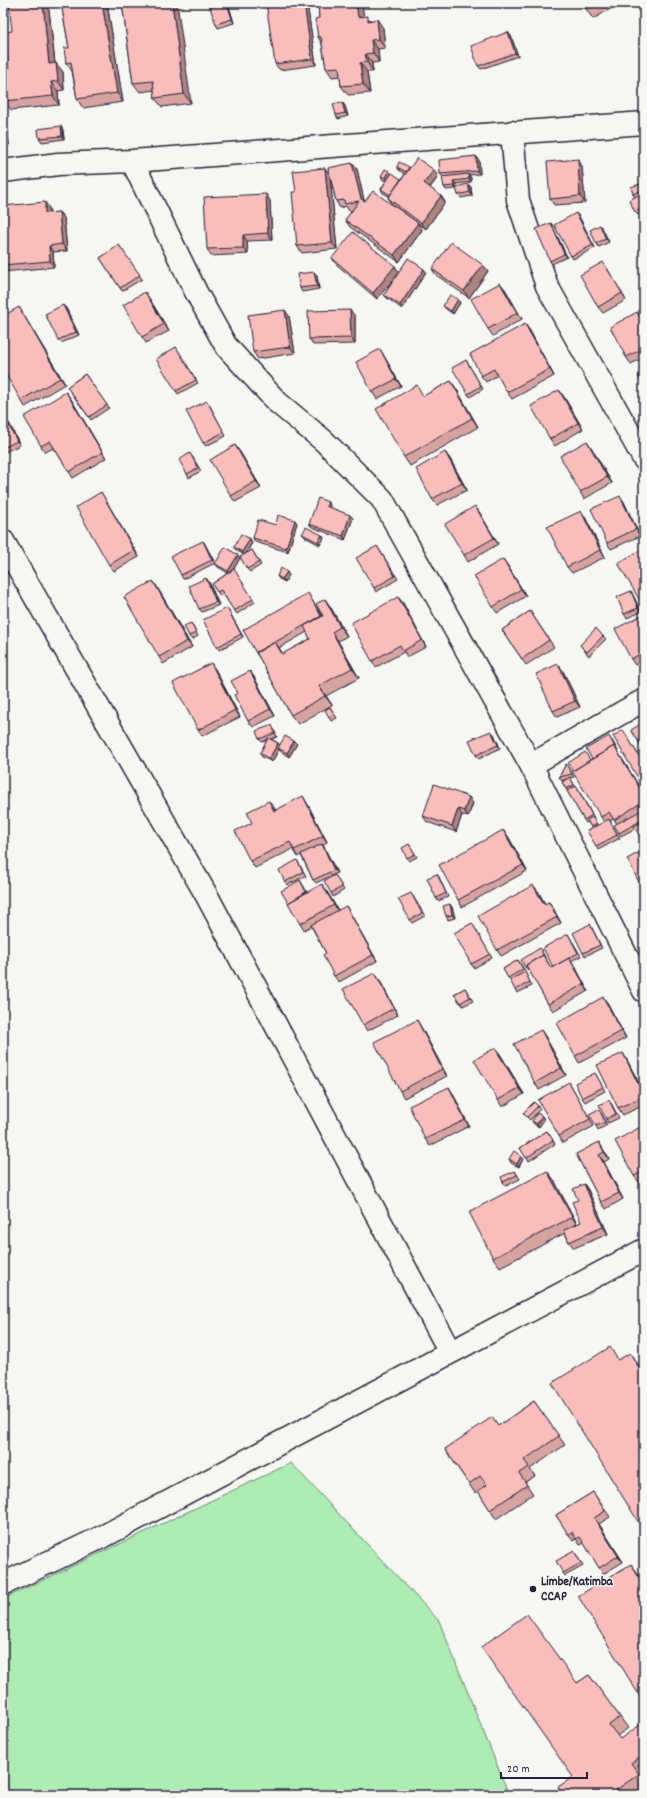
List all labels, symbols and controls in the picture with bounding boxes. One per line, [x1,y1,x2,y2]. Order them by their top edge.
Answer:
place label: Limbe/Katimba CCAP [541,1573,614,1607]
marker: Limbe/Katimba CCAP [528,1584,538,1594]
scale bar [501,1754,587,1780]
text: 20 m [507,1761,530,1778]

